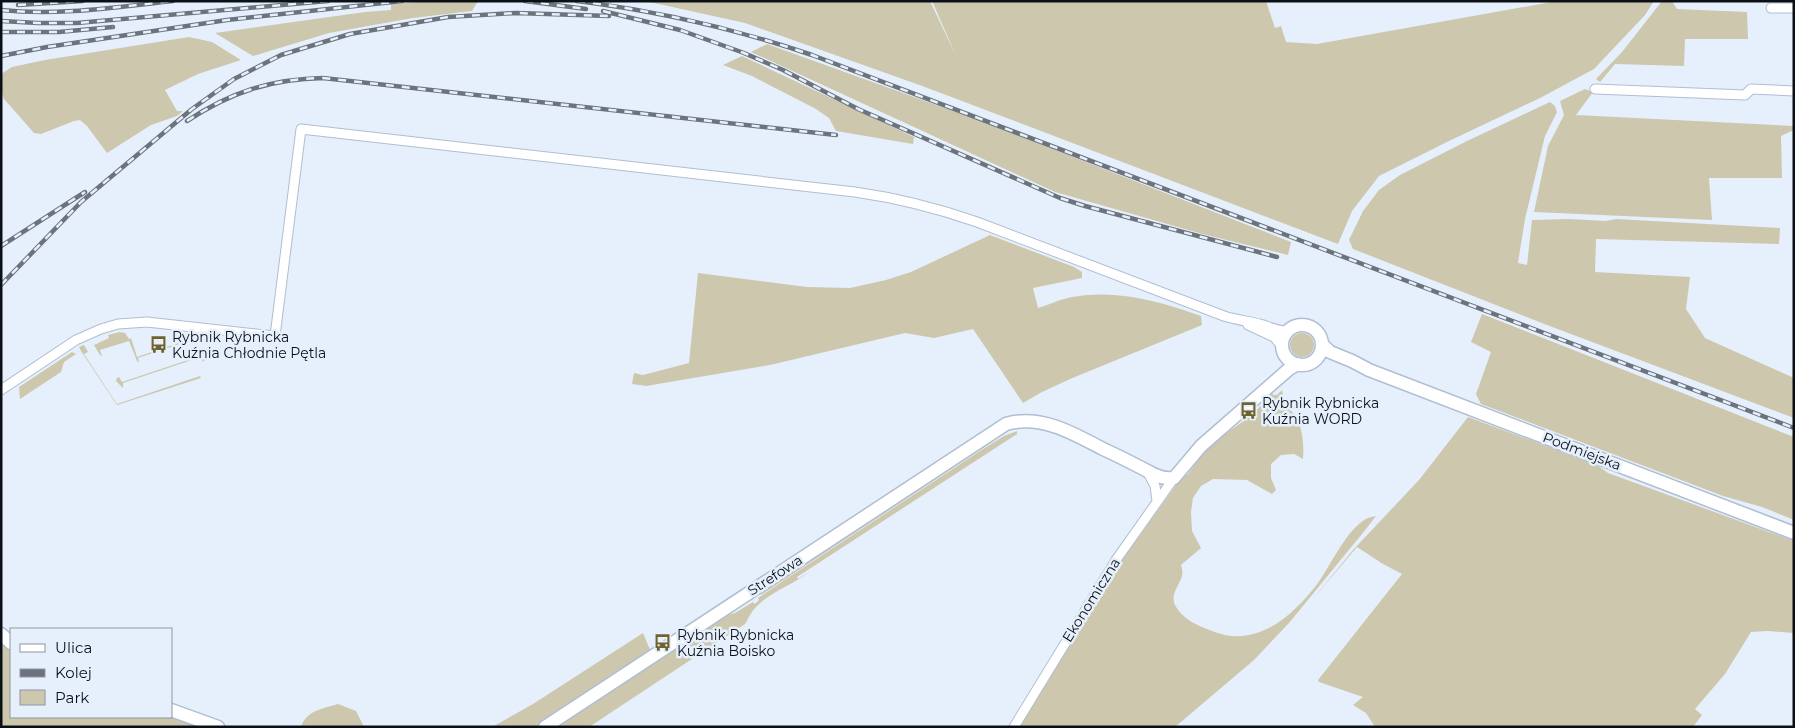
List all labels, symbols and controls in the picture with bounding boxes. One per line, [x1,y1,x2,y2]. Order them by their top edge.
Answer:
place label: Rybnik Rybnicka Kuźnia Chłodnie Pętla [172,328,326,362]
bus stop icon: Rybnik Rybnicka Kuźnia Chłodnie Pętla [148,335,168,355]
place label: Rybnik Rybnicka Kuźnia WORD [1262,394,1379,428]
bus stop icon: Rybnik Rybnicka Kuźnia WORD [1238,401,1258,421]
street label: Podmiejska [1540,428,1624,474]
street label: Strefowa [744,551,806,599]
street label: Ekonomiczna [1058,555,1124,645]
place label: Rybnik Rybnicka Kuźnia Boisko [677,626,794,660]
legend [10,628,172,718]
bus stop icon: Rybnik Rybnicka Kuźnia Boisko [653,633,673,653]
text: Ulica [55,638,92,657]
text: Kolej [55,663,92,682]
text: Park [55,688,89,707]

